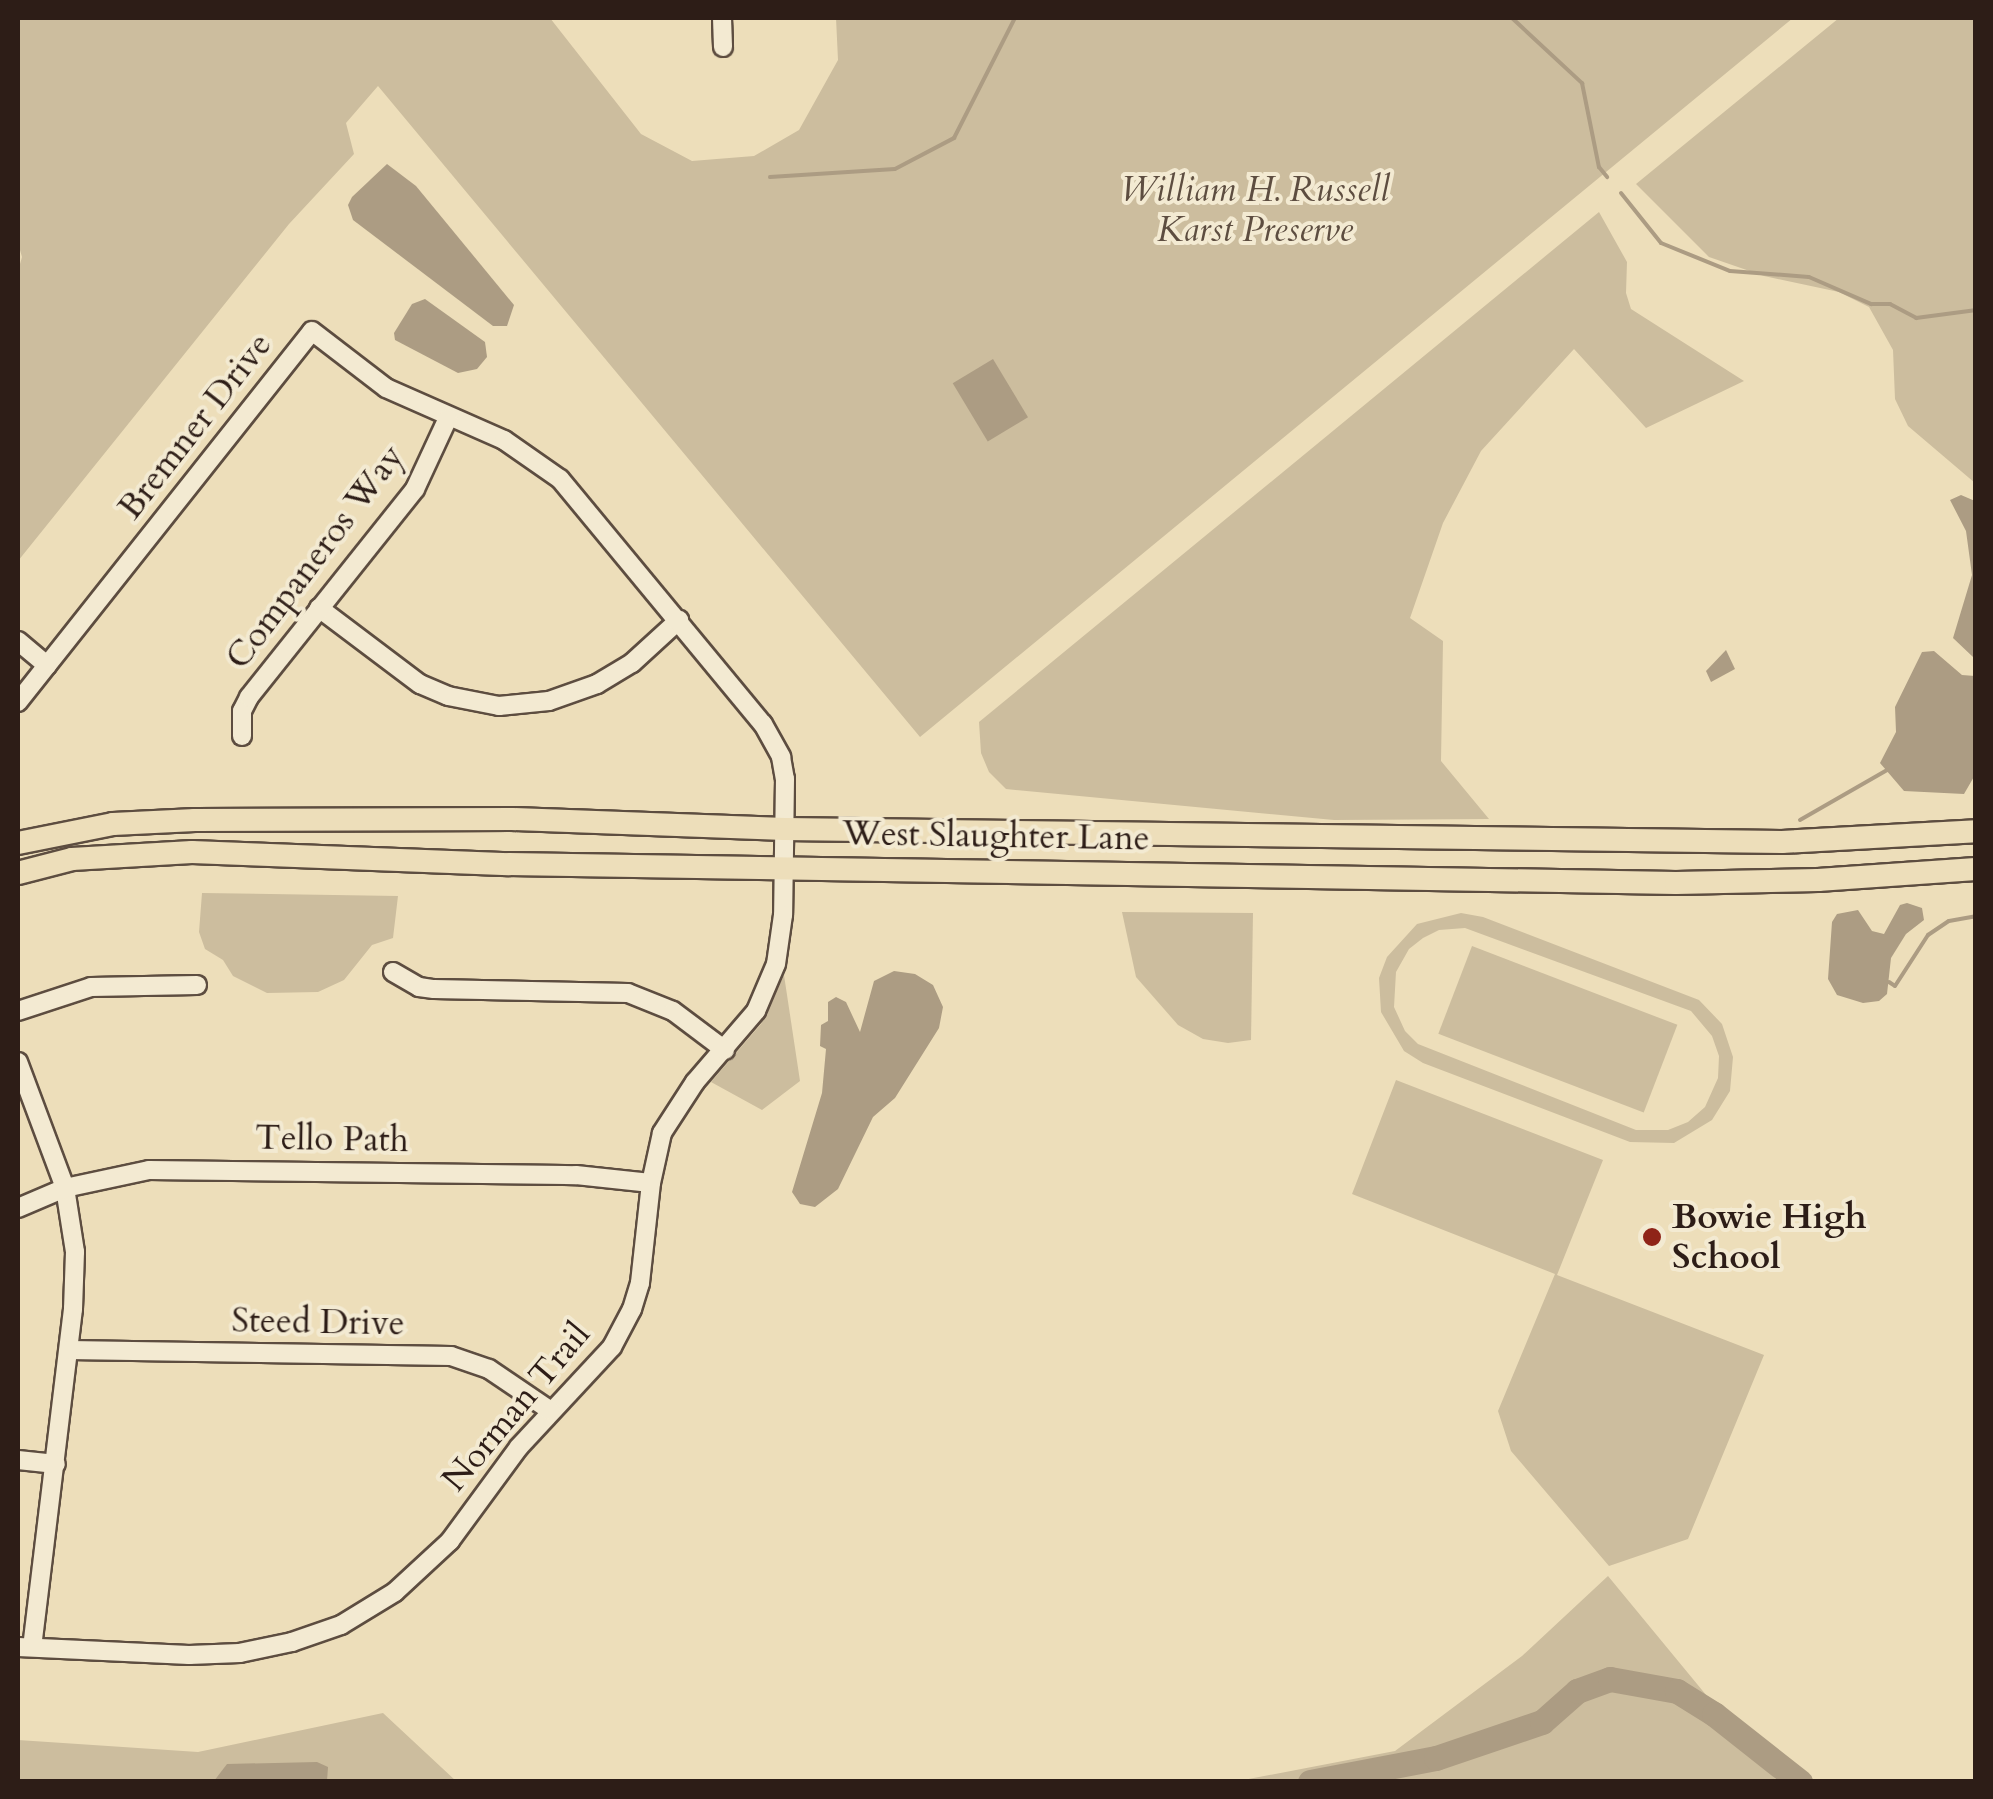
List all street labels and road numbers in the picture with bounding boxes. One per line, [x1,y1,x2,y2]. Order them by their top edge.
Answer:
street label: Bremner Drive [109,325,281,527]
street label: Companeros Way [217,437,413,677]
street label: West Slaughter Lane [842,812,1150,860]
street label: Tello Path [255,1117,409,1161]
street label: Steed Drive [231,1299,405,1345]
street label: Norman Trail [433,1314,599,1500]

